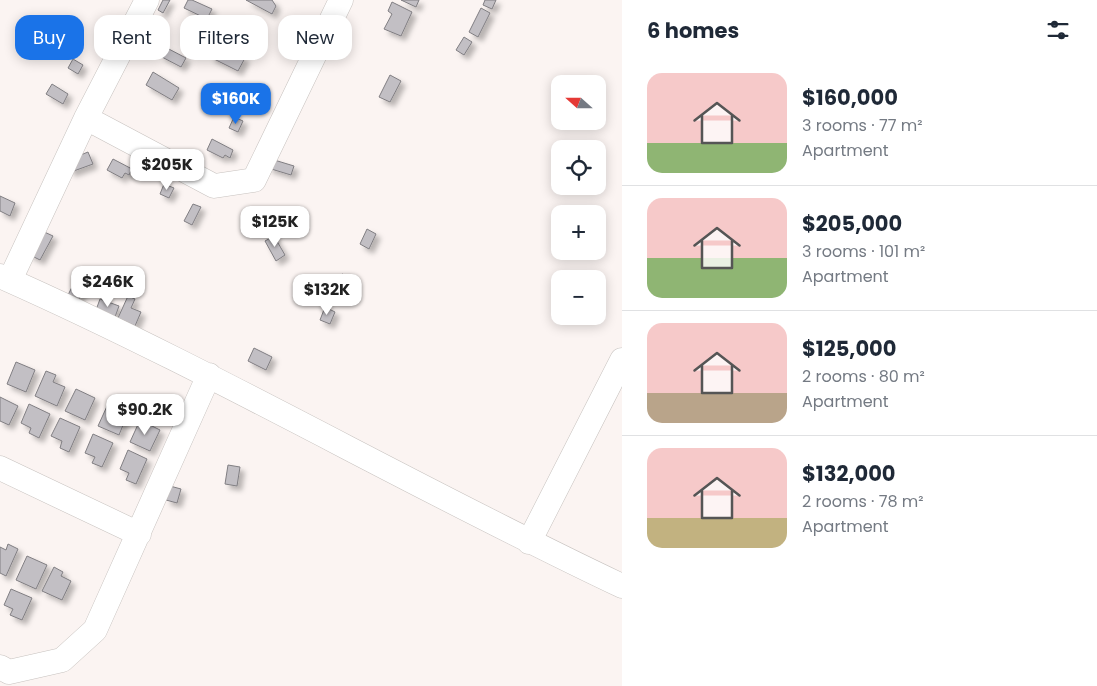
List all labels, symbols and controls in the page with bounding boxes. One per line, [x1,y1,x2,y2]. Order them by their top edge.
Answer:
chip: Buy [15,15,84,60]
chip: Rent [94,15,170,60]
chip: Filters [180,15,268,60]
chip: New [278,15,352,60]
text: 6 homes [647,16,739,45]
icon: filters [1044,16,1072,44]
north arrow [551,75,606,130]
map controls [551,75,606,325]
pin: $160K [201,82,271,125]
text: $160,000 [802,83,898,112]
text: $160K [212,87,260,110]
icon: home [687,93,747,153]
text: 3 rooms · 77 m² [802,114,922,137]
text: Apartment [802,139,889,162]
button: locate [551,140,606,195]
pin: $205K [132,148,202,191]
text: $205K [141,153,193,176]
button: + [551,205,606,260]
pin: $125K [240,206,310,248]
text: $205,000 [802,209,902,238]
text: $125K [251,210,299,233]
icon: home [687,218,747,278]
text: 3 rooms · 101 m² [802,240,925,263]
text: Apartment [802,265,889,288]
pin: $246K [73,266,143,308]
text: $246K [82,270,134,293]
button: − [551,270,606,325]
pin: $132K [292,274,362,316]
text: $132K [304,278,350,301]
text: $125,000 [802,334,896,363]
icon: home [687,343,747,403]
text: 2 rooms · 80 m² [802,365,925,388]
text: Apartment [802,390,889,413]
pin: $90.2K [104,394,186,436]
text: $90.2K [117,398,173,421]
text: $132,000 [802,459,896,488]
icon: home [687,468,747,528]
text: 2 rooms · 78 m² [802,490,924,513]
text: Apartment [802,515,889,538]

